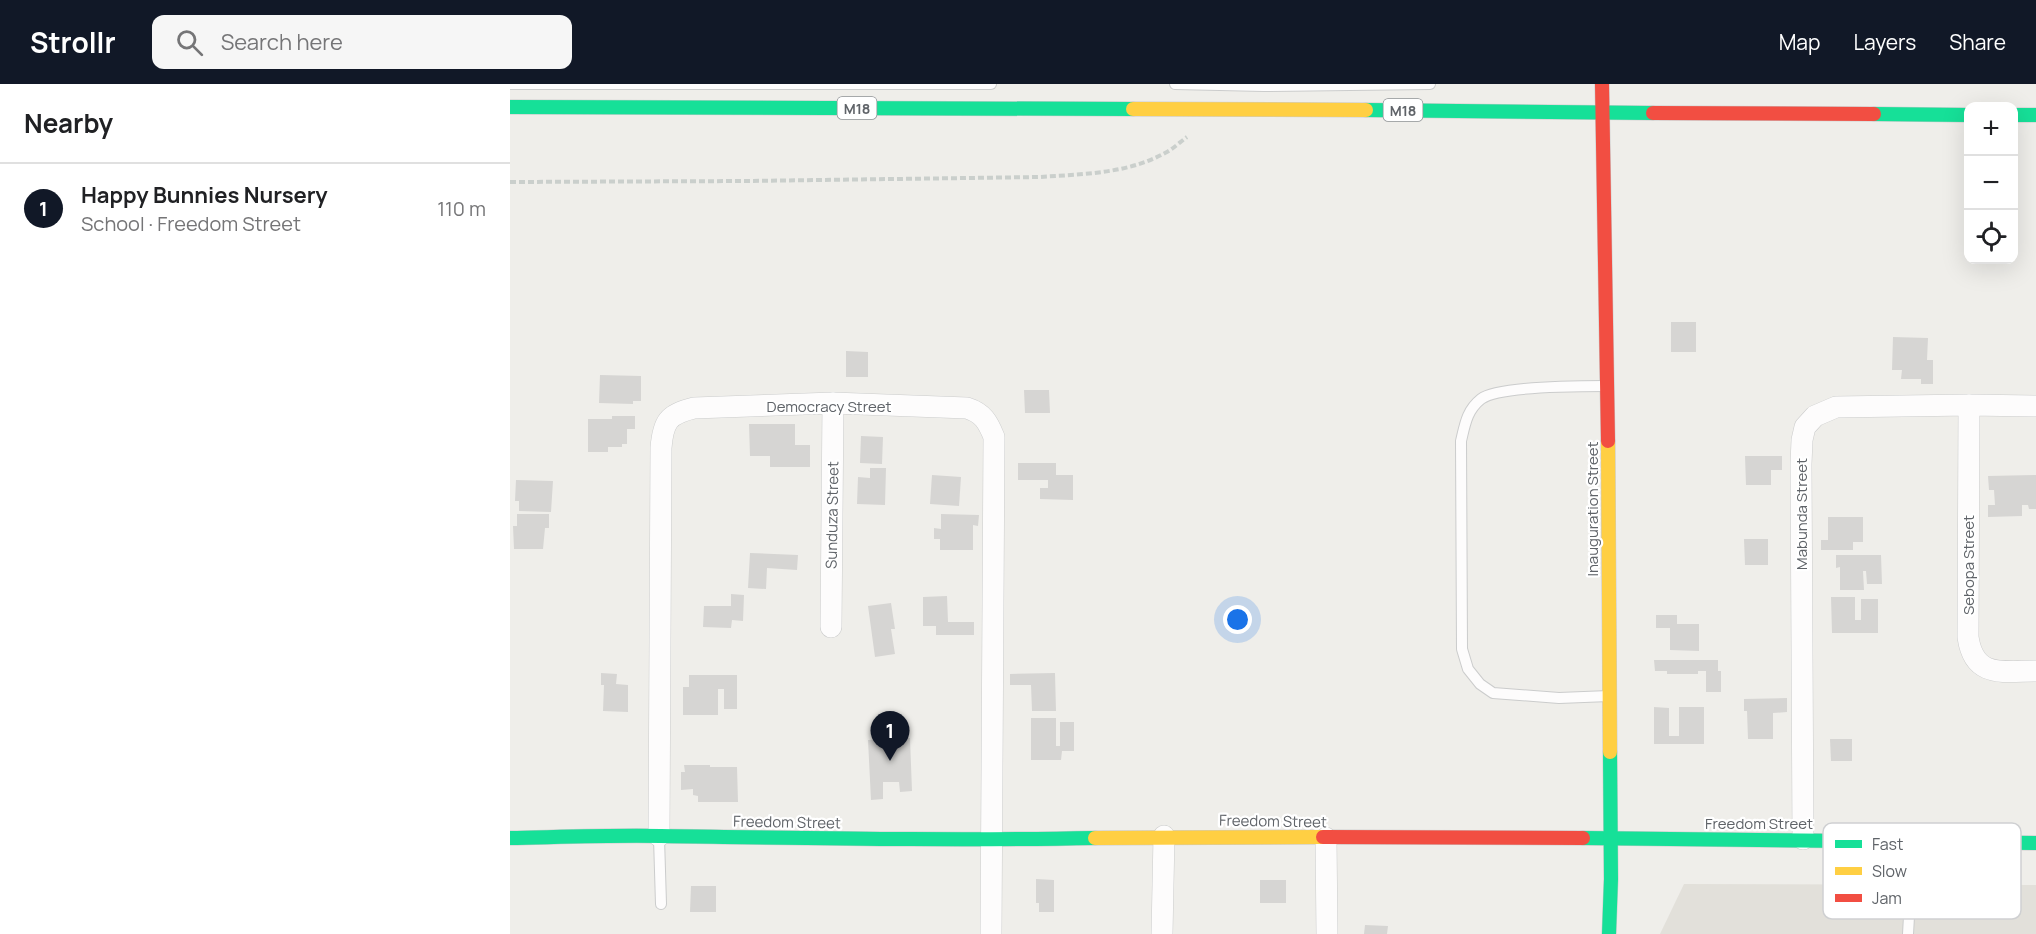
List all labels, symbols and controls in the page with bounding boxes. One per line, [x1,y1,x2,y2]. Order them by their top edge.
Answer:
search box [152,15,572,69]
text: Strollr [30,23,116,61]
icon: search [173,26,206,59]
text: Search here [221,27,343,57]
text: Map [1779,28,1820,56]
text: Layers [1853,28,1916,56]
text: Share [1949,28,2006,56]
road number: M18 [838,97,876,119]
road number: M18 [1384,99,1422,121]
map controls [1964,102,2018,264]
button: + [1964,102,2018,156]
text: Nearby [24,105,113,141]
button: − [1964,156,2018,210]
text: Happy Bunnies Nursery [81,180,328,210]
text: 1 [39,195,48,222]
text: 110 m [437,195,486,222]
text: School · Freedom Street [81,210,301,237]
button: locate [1964,210,2018,264]
street label: Democracy Street [767,396,891,417]
street label: Inauguration Street [1582,441,1603,577]
street label: Mabunda Street [1791,458,1812,570]
street label: Sunduza Street [821,461,843,569]
street label: Sebopa Street [1958,515,1979,615]
your location [1223,605,1252,634]
pin: 1 [870,712,910,761]
street label: Freedom Street [1219,810,1327,832]
street label: Freedom Street [733,811,841,833]
street label: Freedom Street [1705,813,1813,834]
legend [1823,823,2021,919]
text: Fast [1872,833,1903,855]
text: Slow [1872,860,1907,882]
text: Jam [1872,887,1902,909]

